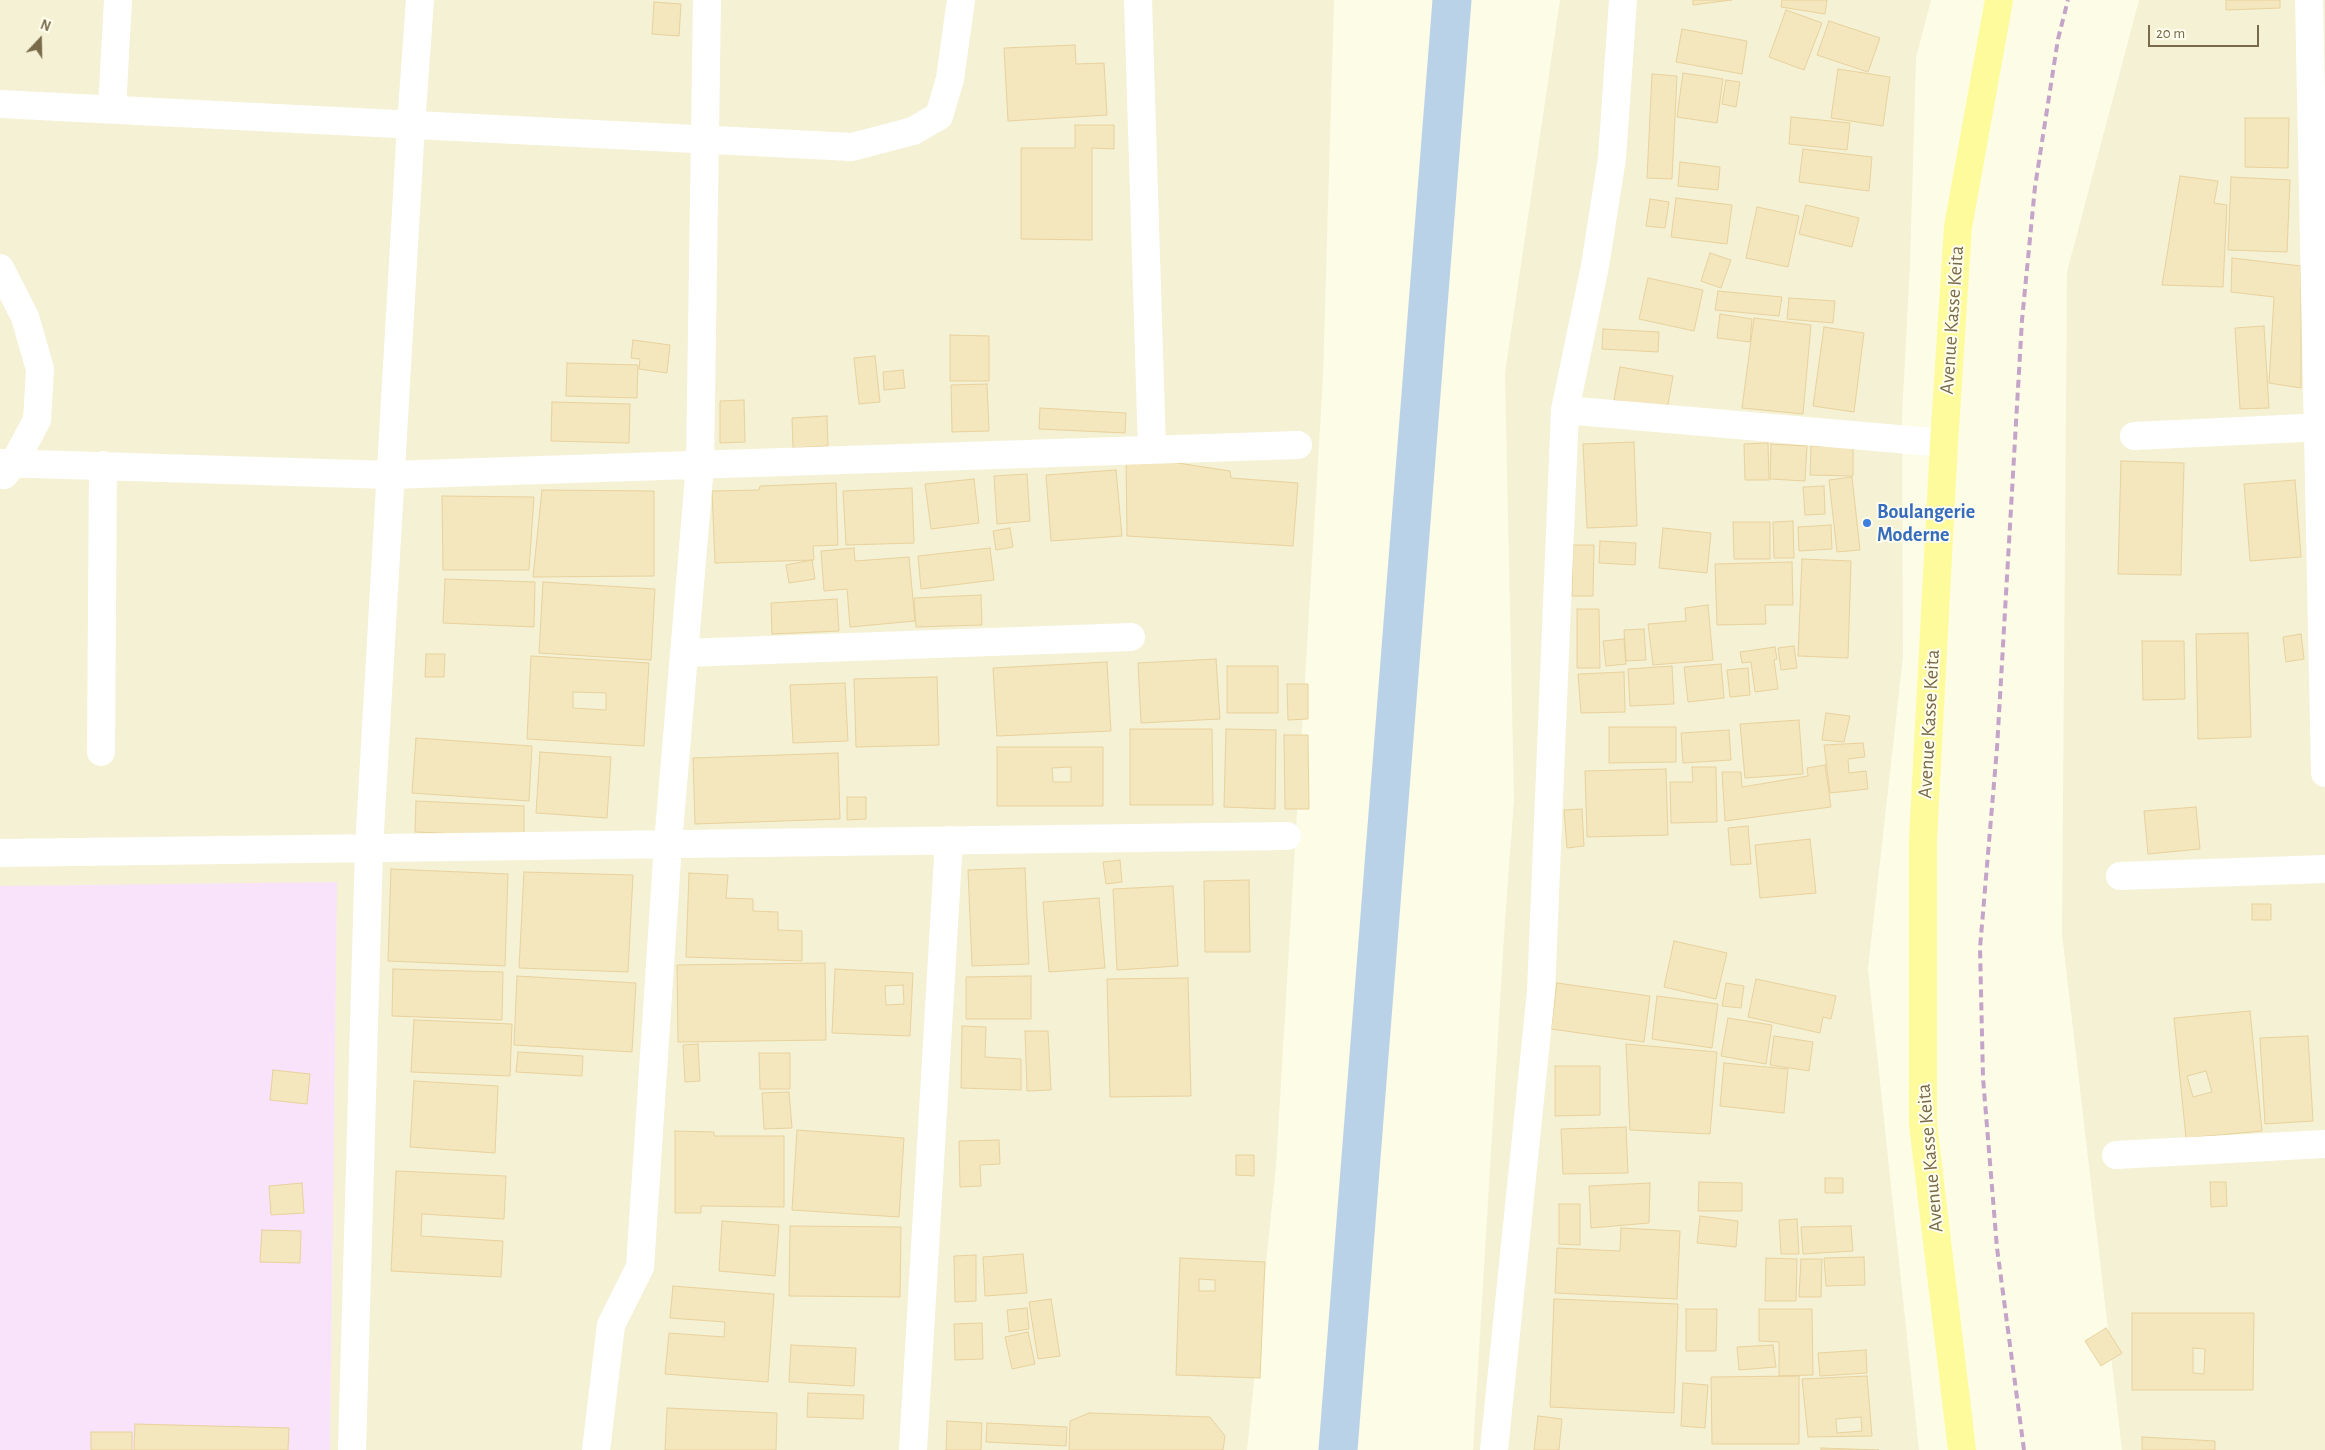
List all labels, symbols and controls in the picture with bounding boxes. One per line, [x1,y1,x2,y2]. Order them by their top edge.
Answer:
north arrow [15,15,65,65]
scale bar [2150,15,2261,47]
text: N [38,18,52,34]
text: 20 m [2156,26,2185,41]
street label: Avenue Kasse Keita [1935,245,1969,395]
place label: Boulangerie Moderne [1877,500,1975,547]
marker: Boulangerie Moderne [1861,517,1873,529]
street label: Avenue Kasse Keita [1913,649,1945,799]
street label: Avenue Kasse Keita [1912,1083,1948,1233]

